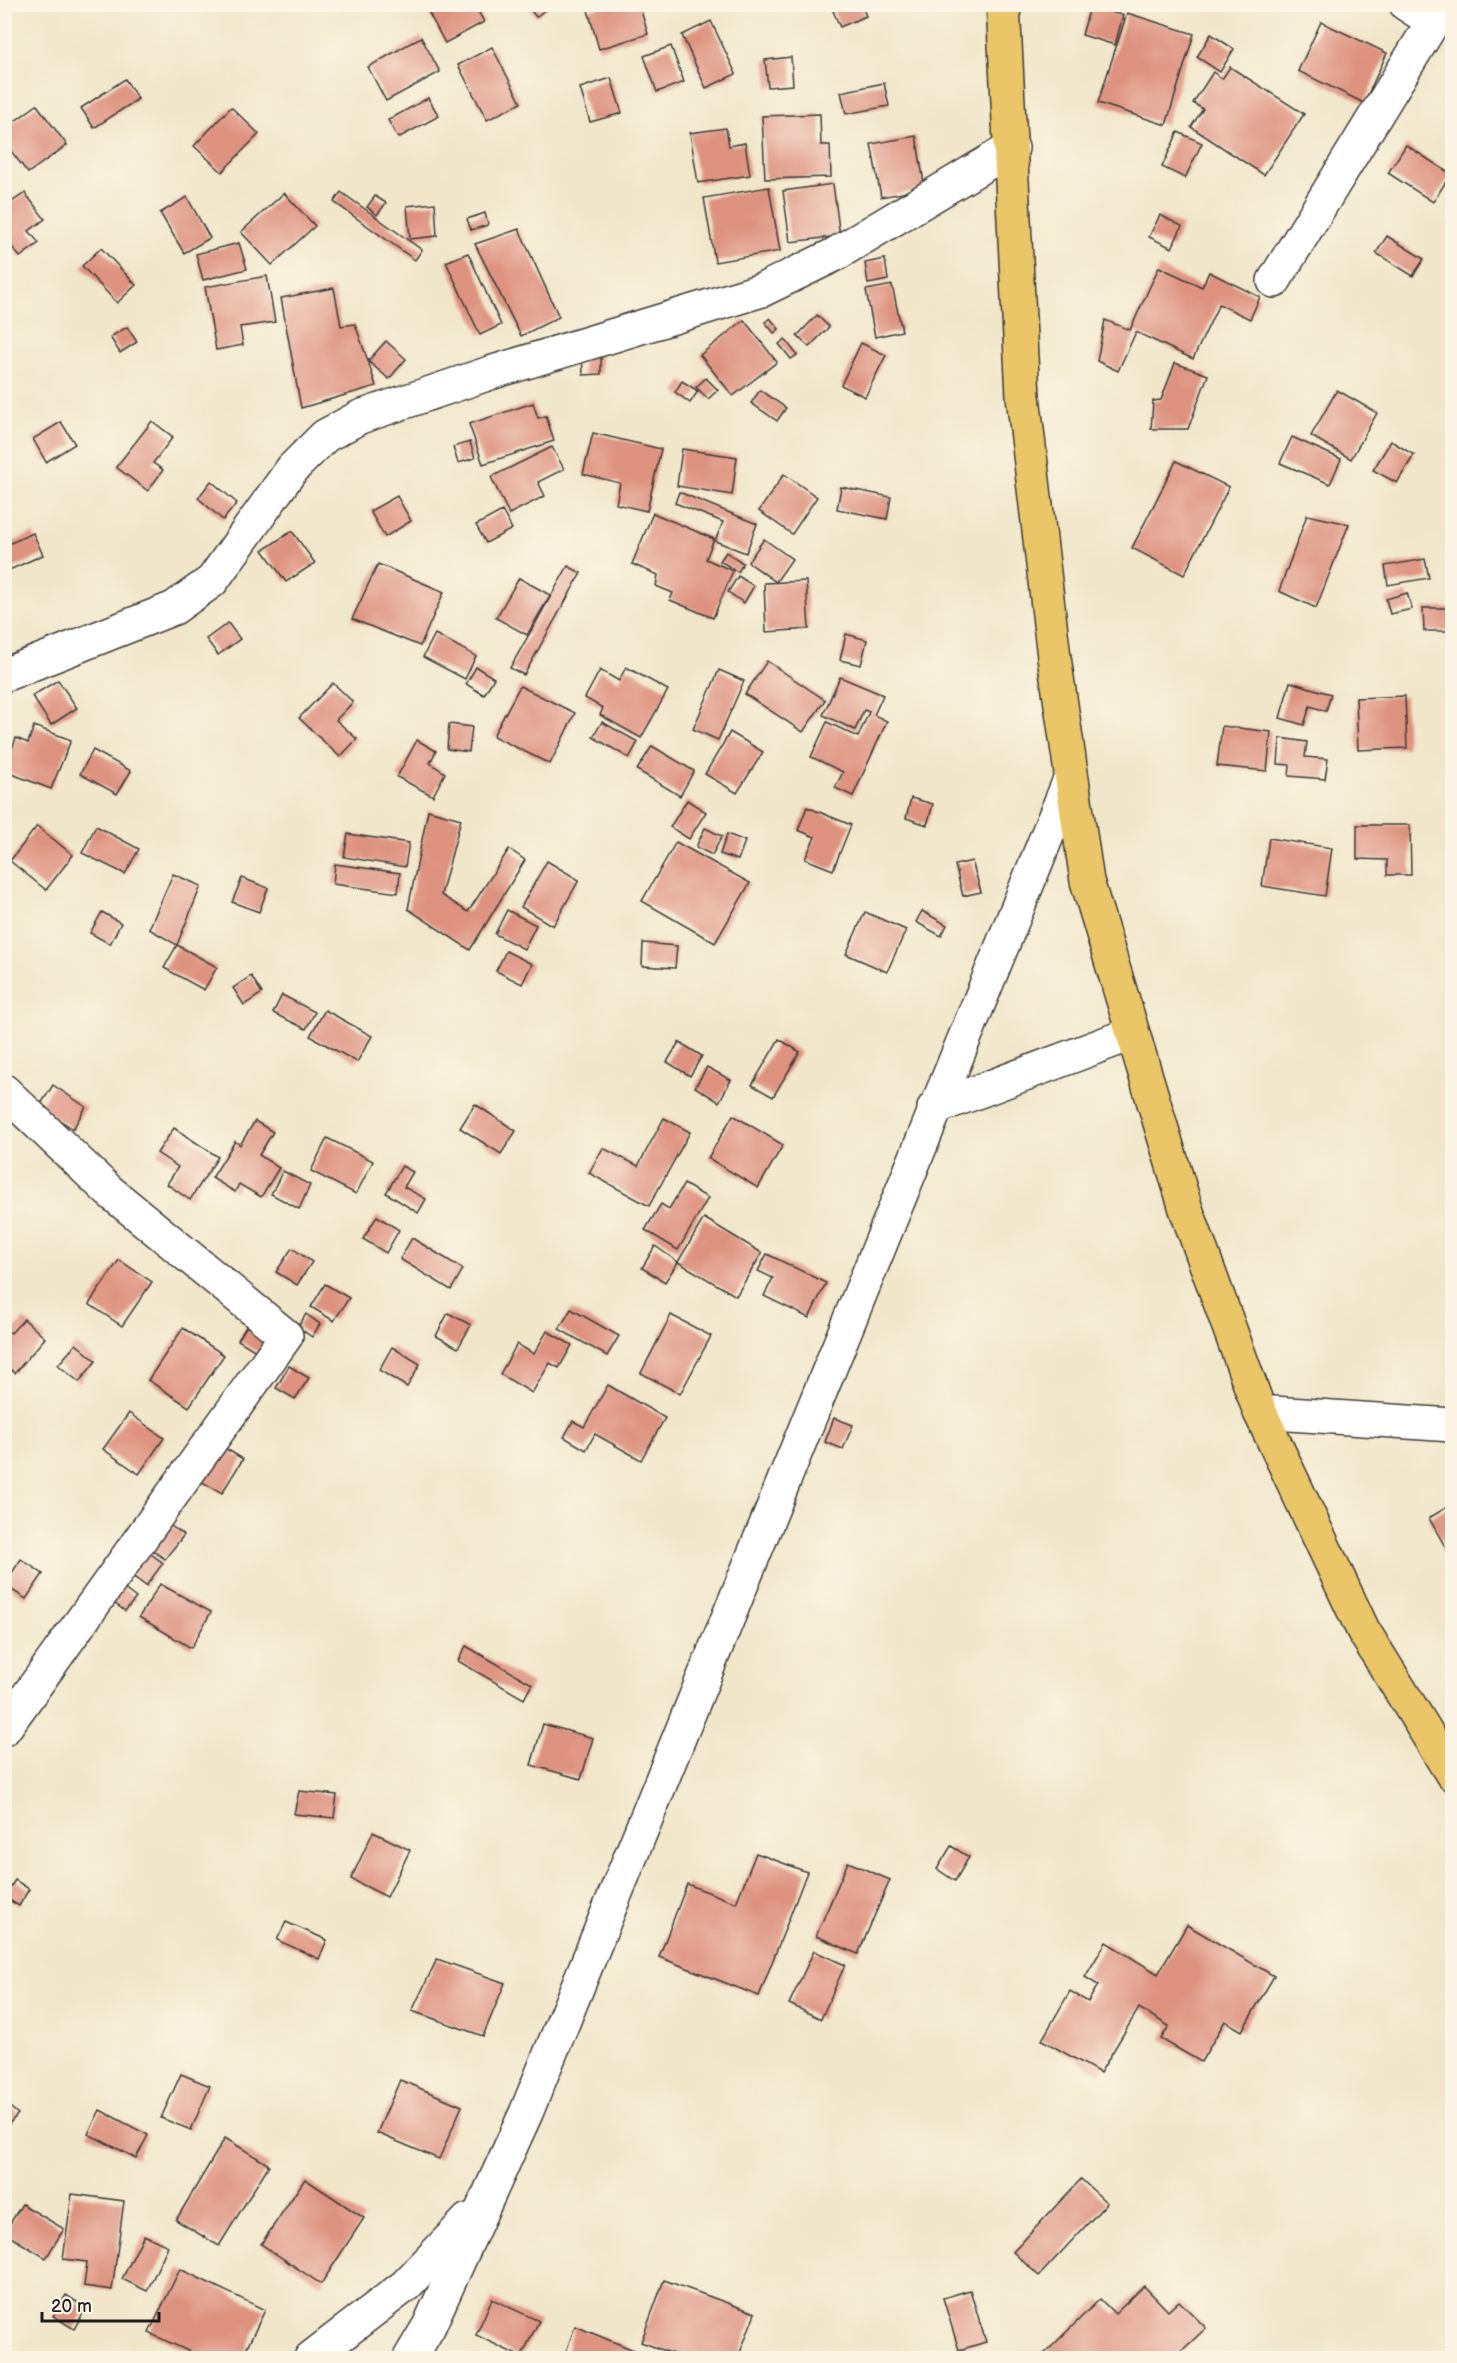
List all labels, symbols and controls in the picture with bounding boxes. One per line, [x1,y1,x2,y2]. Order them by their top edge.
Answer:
scale bar [42,2285,159,2323]
text: 20 m [51,2296,92,2317]

